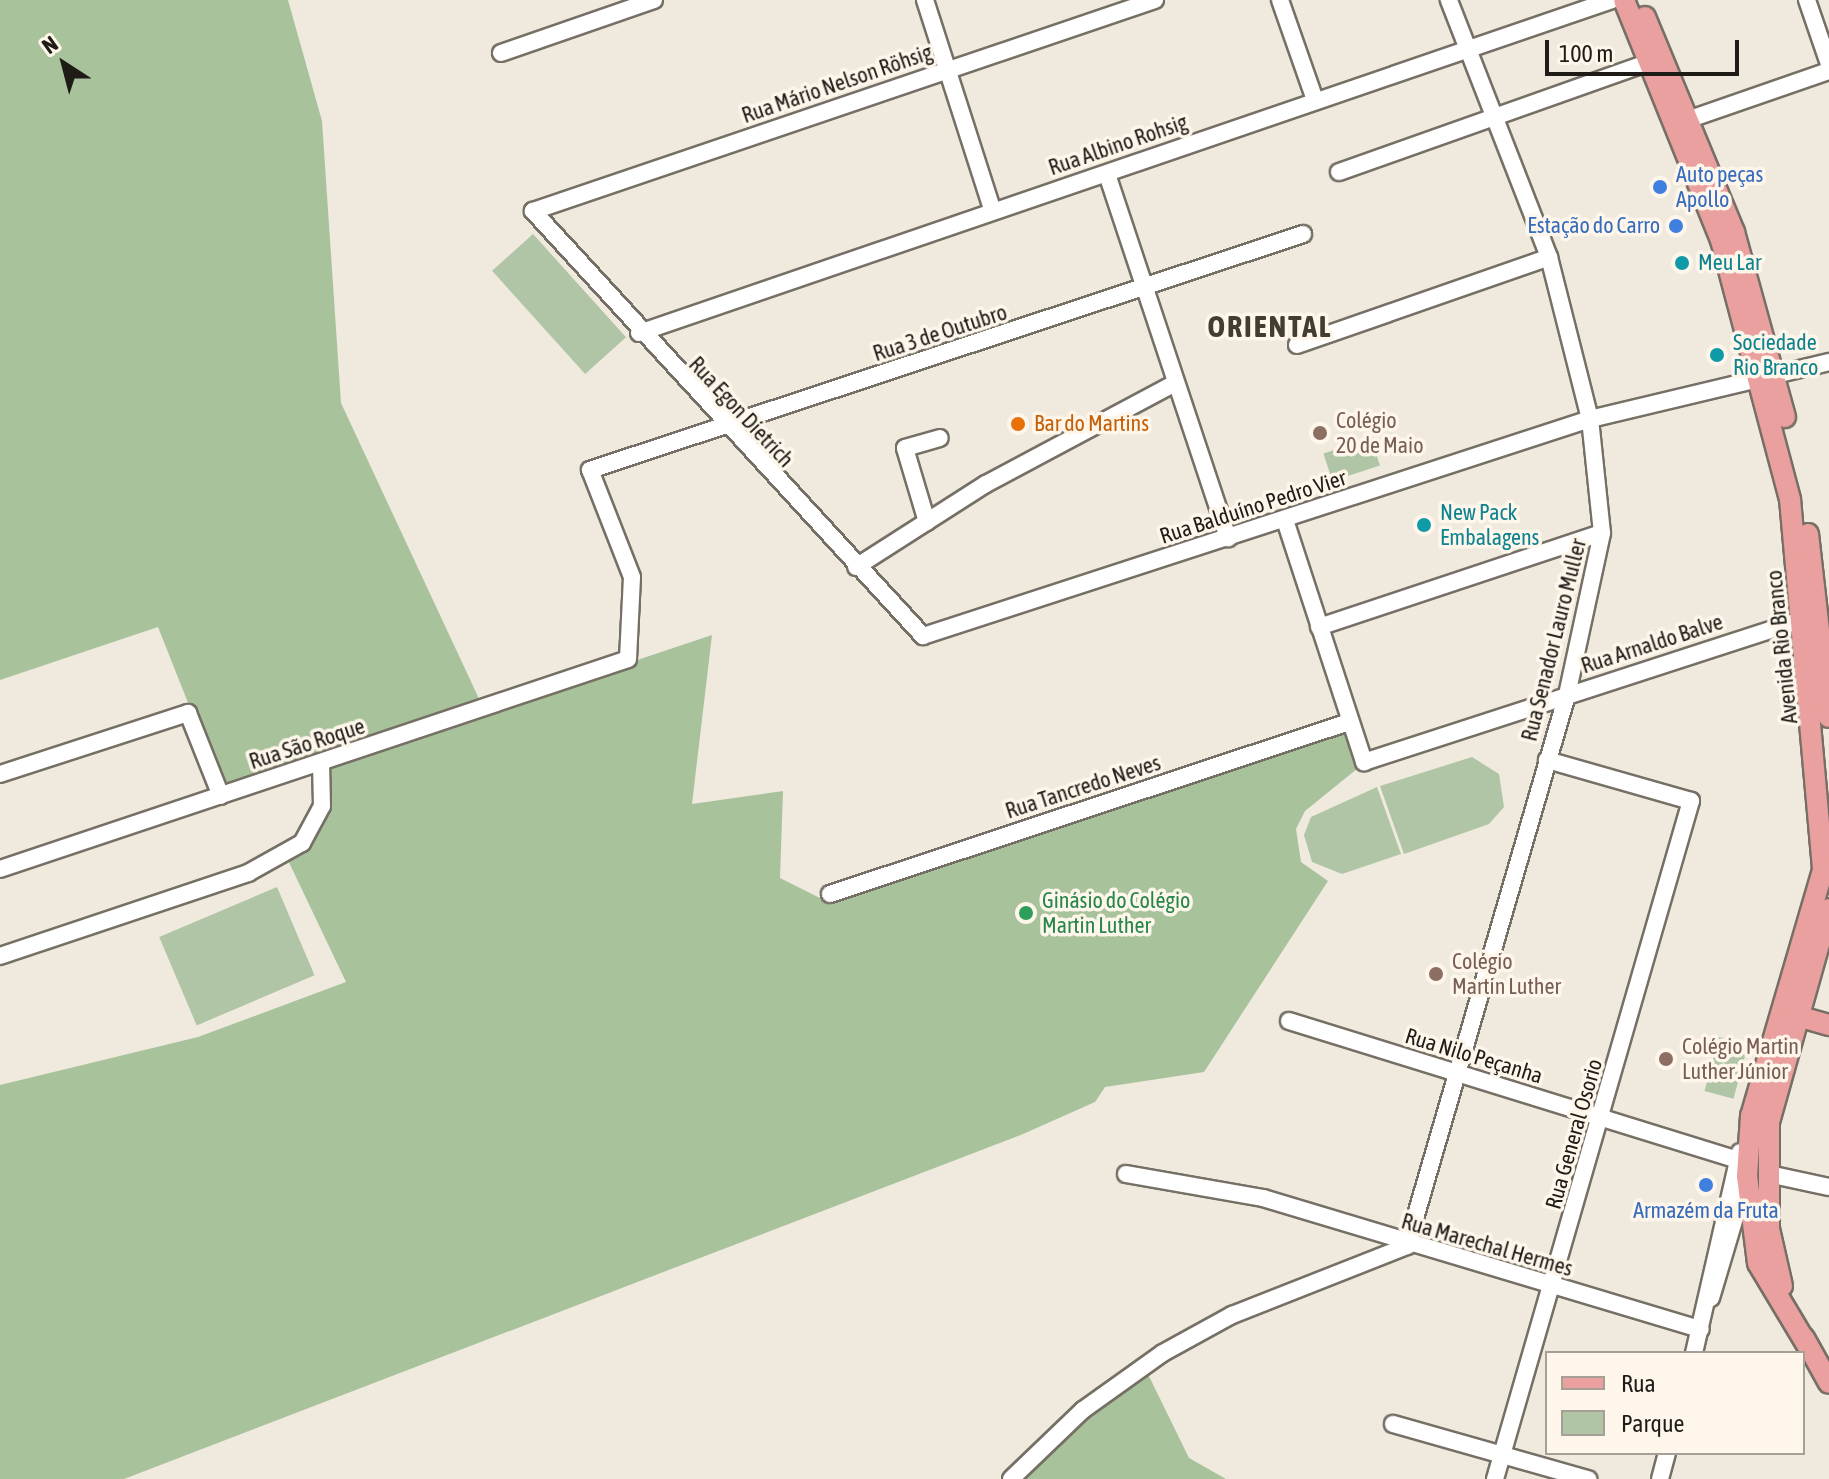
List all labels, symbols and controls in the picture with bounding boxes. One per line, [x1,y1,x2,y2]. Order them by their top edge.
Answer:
north arrow [24,24,104,104]
scale bar [1549,24,1743,74]
text: N [37,30,63,59]
street label: Rua Mário Nelson Röhsig [738,39,936,129]
text: 100 m [1559,40,1613,67]
street label: Rua Albino Rohsig [1045,109,1191,181]
place label: Auto peças Apollo [1676,161,1763,212]
marker: Auto peças Apollo [1651,178,1669,196]
place label: Estação do Carro [1527,213,1660,239]
marker: Estação do Carro [1667,217,1685,235]
place label: Meu Lar [1698,250,1762,276]
marker: Meu Lar [1673,254,1691,272]
street label: Rua 3 de Outubro [870,299,1010,367]
district label: ORIENTAL [1208,308,1332,344]
place label: Sociedade Rio Branco [1733,329,1818,380]
marker: Sociedade Rio Branco [1708,346,1726,364]
street label: Rua Egon Dietrich [683,351,799,473]
place label: Colégio 20 de Maio [1336,407,1423,458]
place label: Bar do Martins [1034,411,1149,437]
marker: Bar do Martins [1009,415,1027,433]
marker: Colégio 20 de Maio [1311,424,1329,442]
street label: Rua Balduíno Pedro Vier [1157,464,1349,550]
place label: New Pack Embalagens [1440,499,1539,550]
marker: New Pack Embalagens [1415,516,1433,534]
street label: Rua Senador Lauro Muller [1516,536,1592,744]
street label: Avenida Rio Branco [1761,569,1803,725]
street label: Rua Arnaldo Balve [1578,609,1726,679]
street label: Rua São Roque [246,713,368,775]
street label: Rua Tancredo Neves [1002,749,1164,825]
place label: Ginásio do Colégio Martin Luther [1042,887,1190,938]
marker: Ginásio do Colégio Martin Luther [1017,904,1035,922]
place label: Colégio Martin Luther [1452,948,1561,1000]
marker: Colégio Martin Luther [1427,965,1445,983]
street label: Rua Nilo Peçanha [1402,1023,1546,1089]
place label: Colégio Martin Luther Júnior [1682,1033,1799,1084]
marker: Colégio Martin Luther Júnior [1657,1050,1675,1068]
street label: Rua General Osorio [1540,1056,1608,1212]
marker: Armazém da Fruta [1697,1176,1715,1194]
place label: Armazém da Fruta [1633,1198,1779,1224]
street label: Rua Marechal Hermes [1398,1208,1576,1282]
legend [1545,1351,1805,1455]
text: Rua [1621,1370,1656,1397]
text: Parque [1621,1410,1684,1437]

